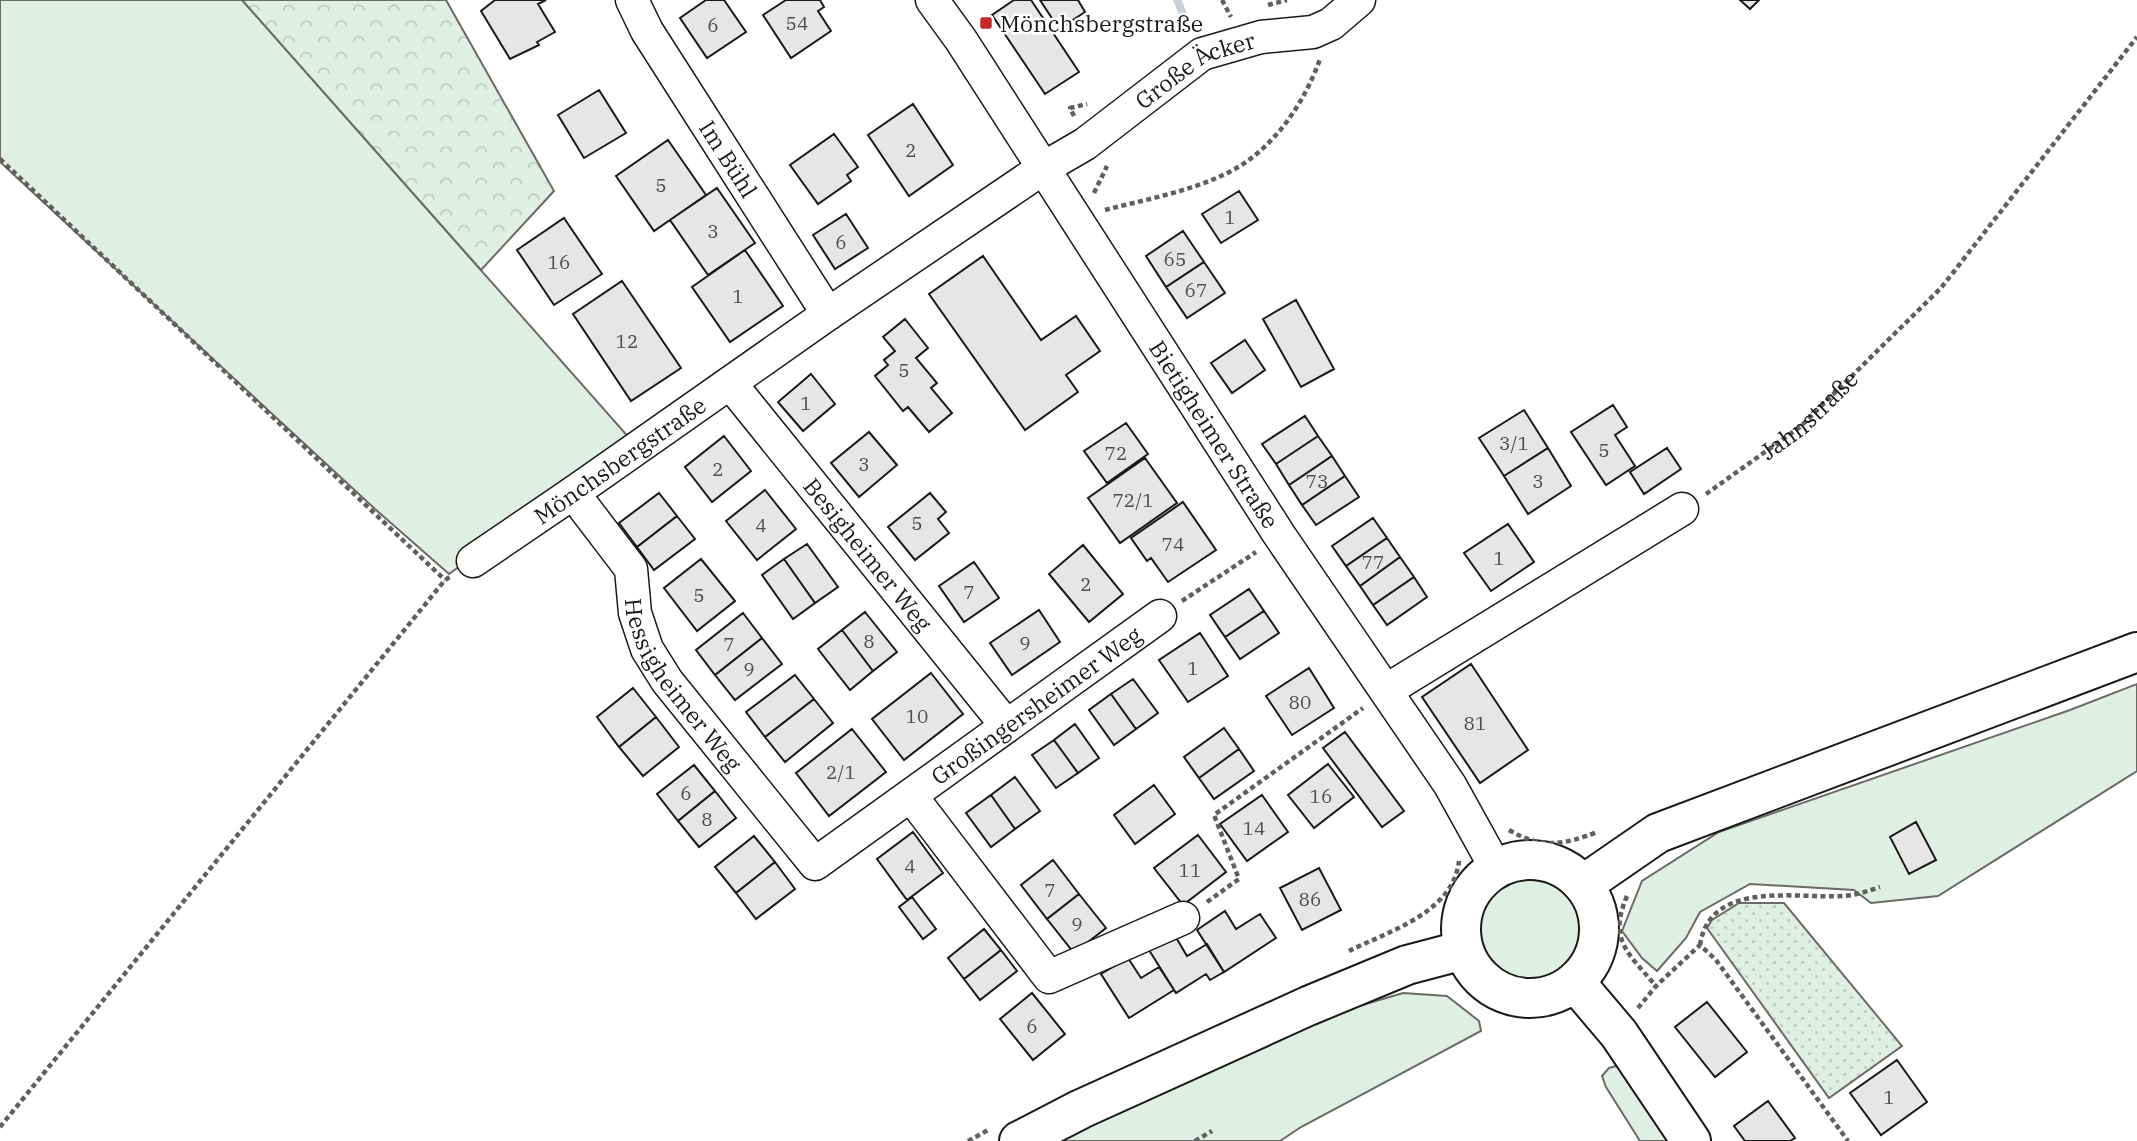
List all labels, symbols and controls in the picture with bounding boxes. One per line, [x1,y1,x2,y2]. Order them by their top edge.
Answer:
place label: Mönchsbergstraße [1000,8,1203,38]
house number: 54 [786,11,808,35]
house number: 6 [707,13,719,37]
marker: Mönchsbergstraße [978,15,994,31]
street label: Große Äcker [1129,25,1258,115]
street label: Im Bühl [693,114,765,203]
house number: 2 [905,138,917,162]
house number: 5 [655,173,667,197]
house number: 1 [1224,205,1236,229]
house number: 3 [707,219,719,243]
house number: 6 [835,230,847,254]
house number: 65 [1164,247,1186,271]
house number: 16 [548,250,570,274]
house number: 67 [1185,278,1207,302]
house number: 1 [732,284,744,308]
house number: 12 [616,329,638,353]
street label: Bietigheimer Straße [1143,334,1286,534]
house number: 5 [898,358,910,382]
street label: Jahnstraße [1754,364,1864,466]
street label: Mönchsbergstraße [528,390,712,530]
house number: 1 [800,391,812,415]
house number: 3/1 [1499,431,1529,455]
house number: 5 [1598,438,1610,462]
house number: 72 [1105,441,1127,465]
house number: 3 [858,452,870,476]
house number: 2 [712,457,724,481]
house number: 73 [1306,469,1328,493]
house number: 3 [1532,469,1544,493]
street label: Besigheimer Weg [797,471,939,637]
house number: 72/1 [1112,488,1154,512]
house number: 5 [911,511,923,535]
house number: 4 [755,513,767,537]
house number: 74 [1162,532,1184,556]
house number: 1 [1493,546,1505,570]
house number: 77 [1362,550,1384,574]
house number: 2 [1080,572,1092,596]
house number: 7 [963,580,975,604]
house number: 5 [693,583,705,607]
street label: Hessigheimer Weg [619,597,749,778]
street label: Großingersheimer Weg [925,619,1148,791]
house number: 8 [863,629,875,653]
house number: 9 [1019,631,1031,655]
house number: 7 [723,632,735,656]
house number: 1 [1187,656,1199,680]
house number: 9 [743,657,755,681]
house number: 80 [1289,690,1311,714]
house number: 10 [906,704,928,728]
house number: 81 [1464,711,1486,735]
house number: 2/1 [826,760,856,784]
house number: 6 [680,781,692,805]
house number: 16 [1310,784,1332,808]
house number: 8 [701,807,713,831]
house number: 14 [1243,816,1265,840]
house number: 4 [904,854,916,878]
house number: 11 [1179,858,1201,882]
house number: 7 [1044,878,1056,902]
house number: 86 [1299,887,1321,911]
house number: 9 [1071,912,1083,936]
house number: 6 [1026,1014,1038,1038]
house number: 1 [1883,1085,1895,1109]

